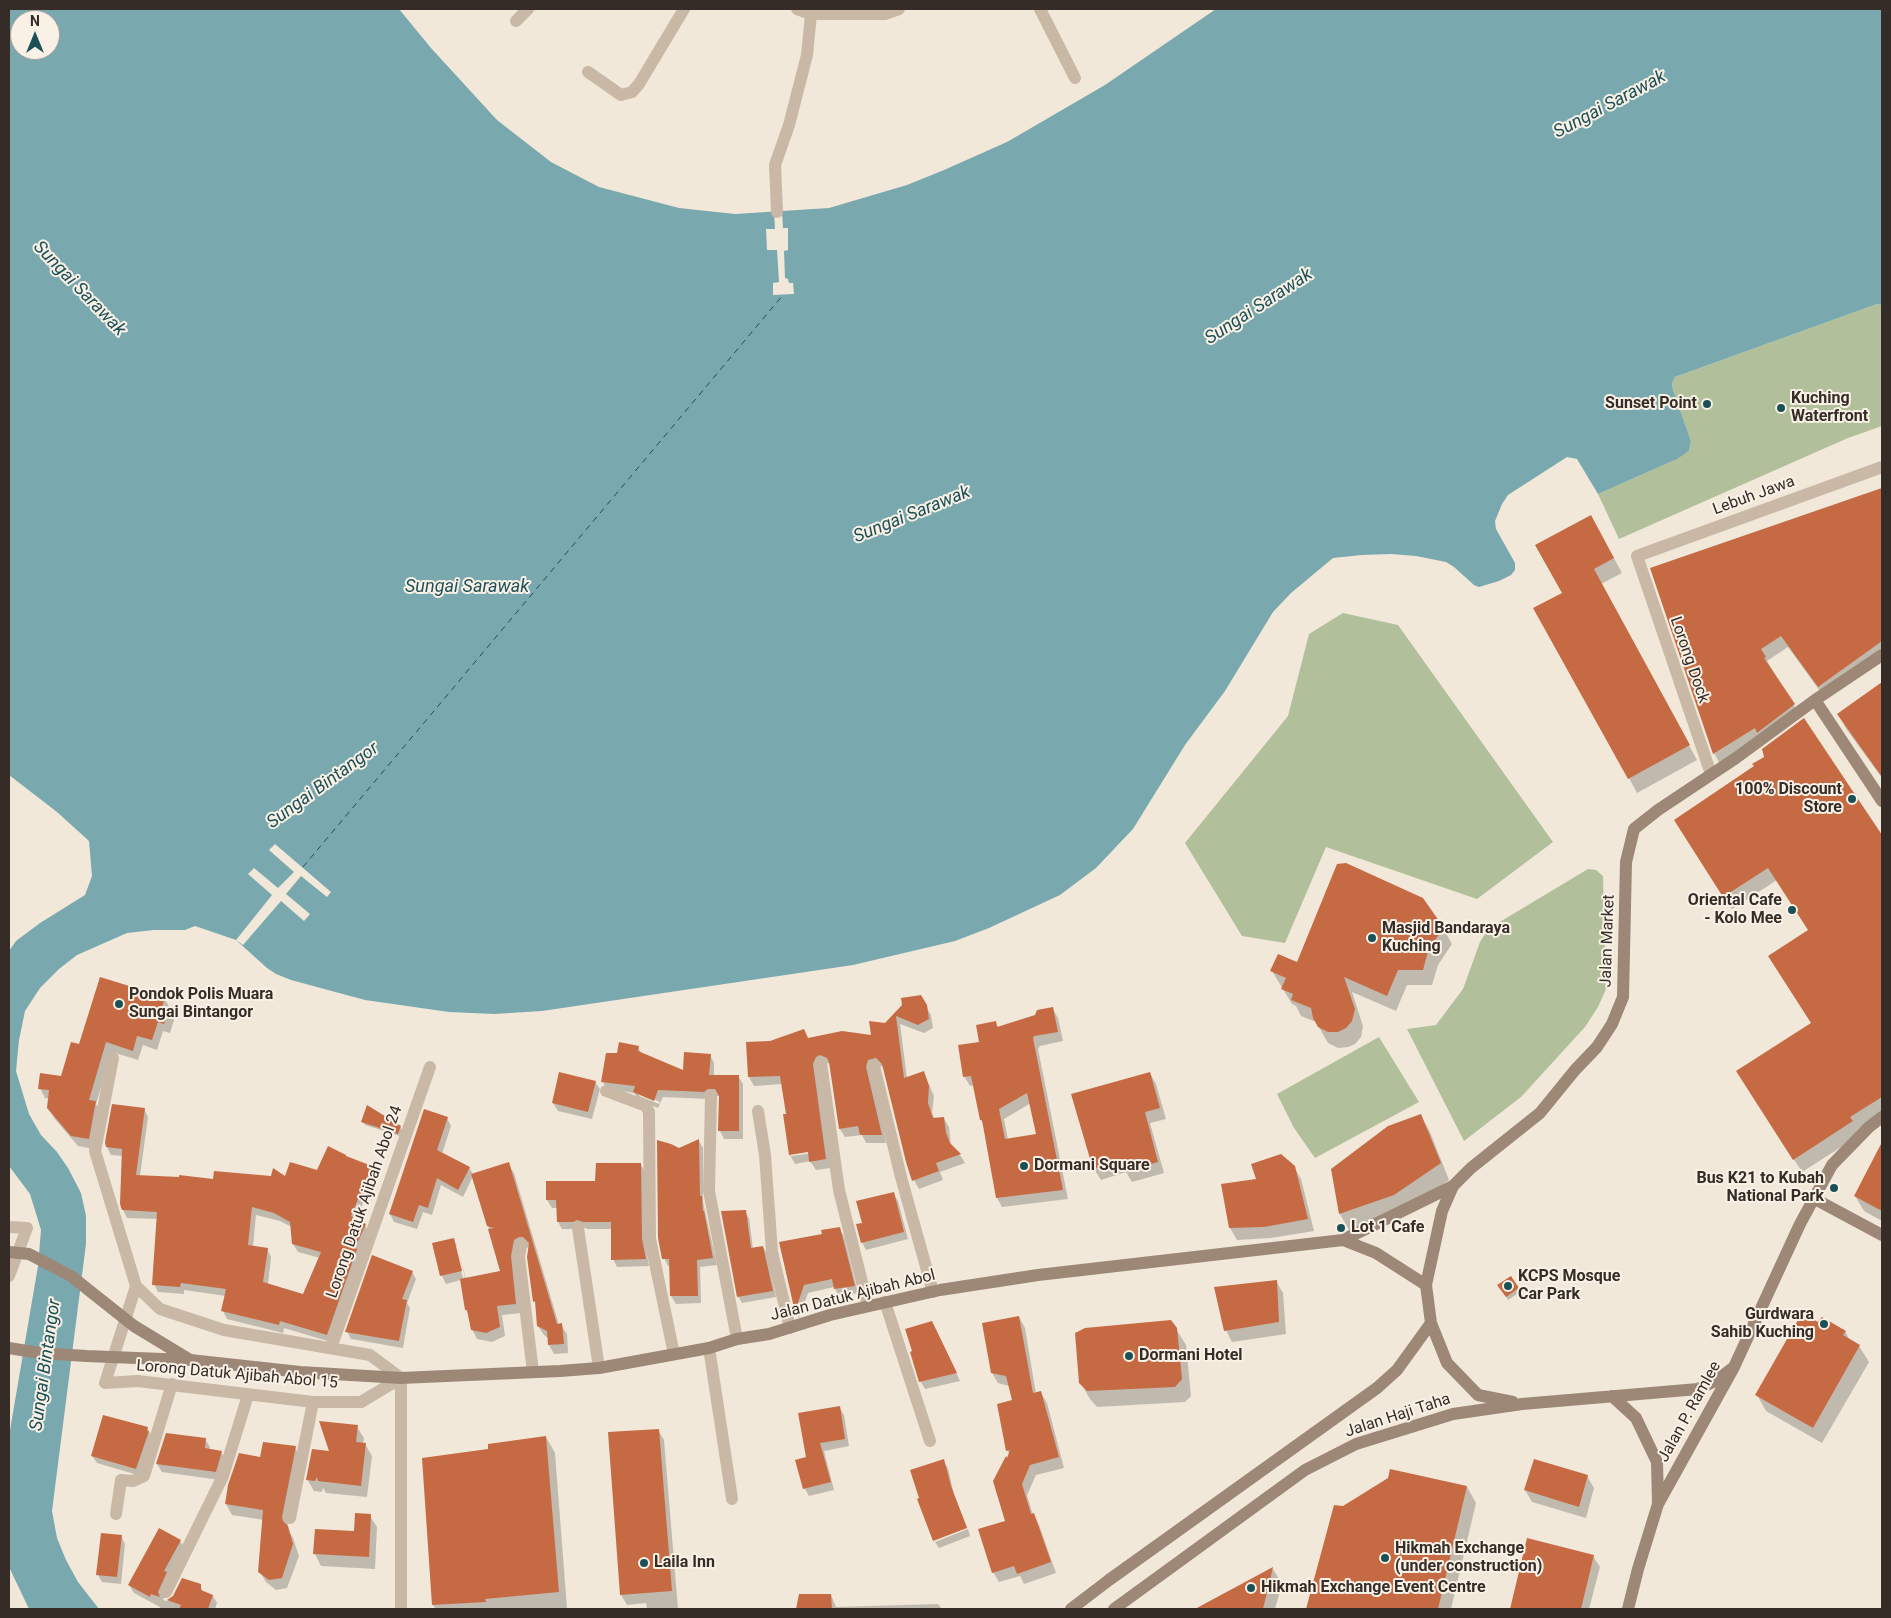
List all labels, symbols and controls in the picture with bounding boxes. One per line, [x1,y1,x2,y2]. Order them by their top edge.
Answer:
north arrow [10,10,60,60]
text: N [30,13,40,29]
water label: Sungai Sarawak [1550,66,1670,144]
water label: Sungai Sarawak [28,237,130,341]
water label: Sungai Sarawak [1201,264,1317,350]
place label: Kuching Waterfront [1791,389,1868,427]
place label: Sunset Point [1605,394,1697,414]
marker: Sunset Point [1701,398,1713,410]
marker: Kuching Waterfront [1775,402,1787,414]
street label: Lebuh Jawa [1710,472,1798,520]
water label: Sungai Sarawak [850,482,974,548]
water label: Sungai Sarawak [405,576,529,598]
street label: Lorong Dock [1665,614,1713,706]
water label: Sungai Bintangor [263,738,383,834]
place label: 100% Discount Store [1735,780,1842,818]
marker: 100% Discount Store [1846,793,1858,805]
place label: Oriental Cafe - Kolo Mee [1688,891,1782,929]
street label: Jalan Market [1597,894,1619,988]
marker: Oriental Cafe - Kolo Mee [1786,904,1798,916]
place label: Masjid Bandaraya Kuching [1382,919,1510,957]
marker: Masjid Bandaraya Kuching [1366,932,1378,944]
place label: Pondok Polis Muara Sungai Bintangor [129,985,273,1023]
marker: Pondok Polis Muara Sungai Bintangor [113,998,125,1010]
street label: Lorong Datuk Ajibah Abol 24 [323,1103,407,1301]
place label: Dormani Square [1034,1156,1150,1176]
marker: Dormani Square [1018,1160,1030,1172]
place label: Bus K21 to Kubah National Park [1696,1169,1824,1207]
marker: Bus K21 to Kubah National Park [1828,1182,1840,1194]
place label: Lot 1 Cafe [1351,1218,1424,1238]
marker: Lot 1 Cafe [1335,1222,1347,1234]
street label: Jalan Datuk Ajibah Abol [769,1266,937,1326]
place label: KCPS Mosque Car Park [1518,1267,1620,1305]
marker: KCPS Mosque Car Park [1502,1280,1514,1292]
water label: Sungai Bintangor [26,1298,66,1432]
place label: Gurdwara Sahib Kuching [1711,1305,1814,1343]
marker: Gurdwara Sahib Kuching [1818,1318,1830,1330]
place label: Dormani Hotel [1139,1346,1243,1366]
marker: Dormani Hotel [1123,1350,1135,1362]
street label: Lorong Datuk Ajibah Abol 15 [135,1357,339,1393]
street label: Jalan P. Ramlee [1654,1358,1726,1466]
street label: Jalan Haji Taha [1343,1390,1453,1442]
place label: Hikmah Exchange (under construction) [1395,1539,1542,1577]
marker: Hikmah Exchange (under construction) [1379,1552,1391,1564]
place label: Laila Inn [654,1553,715,1573]
marker: Laila Inn [638,1557,650,1569]
place label: Hikmah Exchange Event Centre [1261,1578,1486,1598]
marker: Hikmah Exchange Event Centre [1245,1582,1257,1594]

